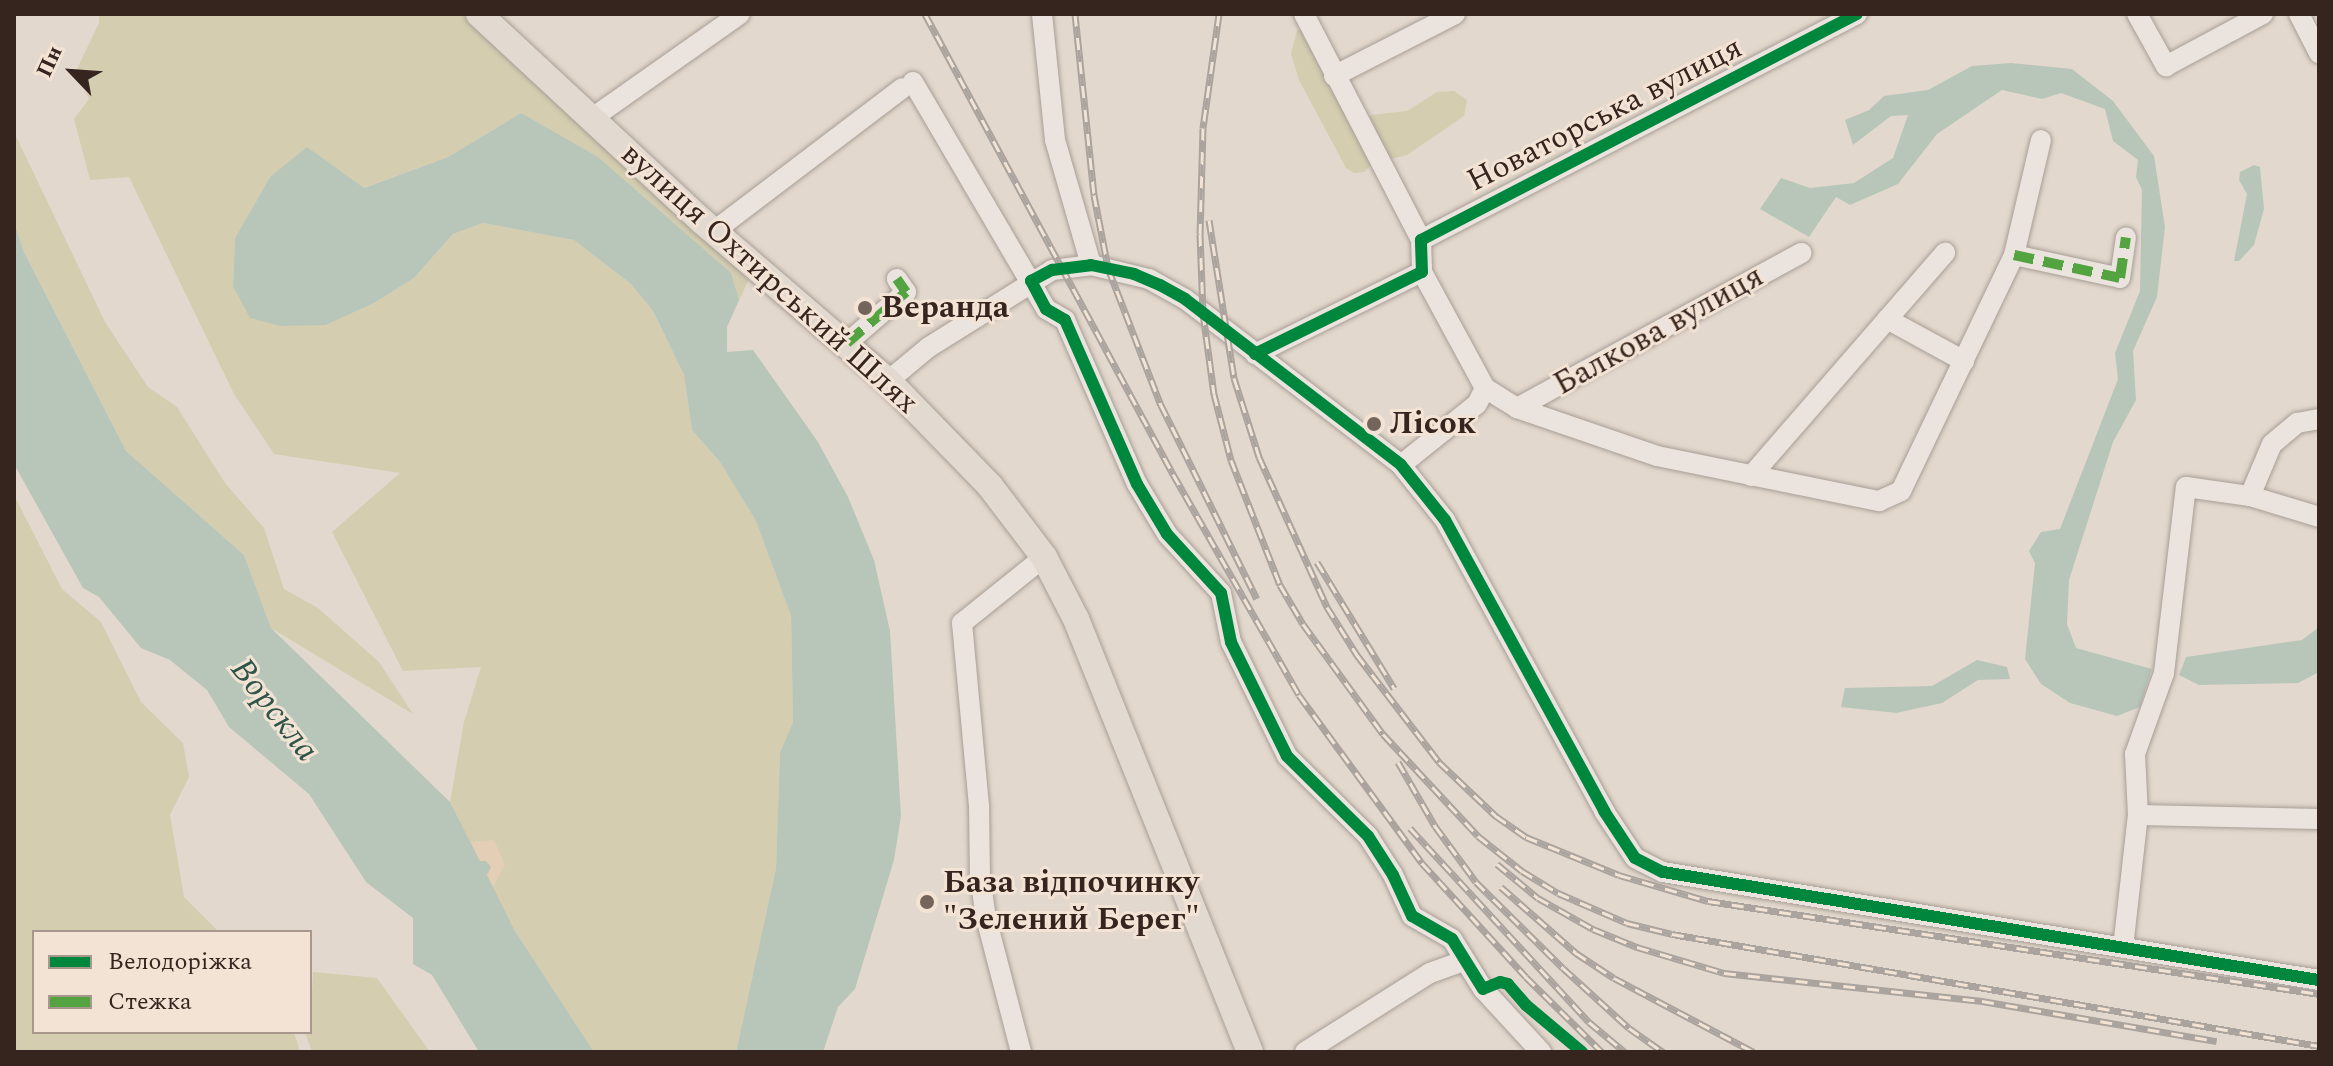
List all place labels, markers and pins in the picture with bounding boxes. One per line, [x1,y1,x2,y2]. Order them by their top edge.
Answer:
place label: Веранда [881,289,1009,327]
marker: Веранда [856,299,874,317]
place label: Лісок [1390,405,1476,443]
marker: Лісок [1365,415,1383,433]
place label: База відпочинку "Зелений Берег" [943,865,1200,940]
marker: База відпочинку "Зелений Берег" [918,893,936,911]

